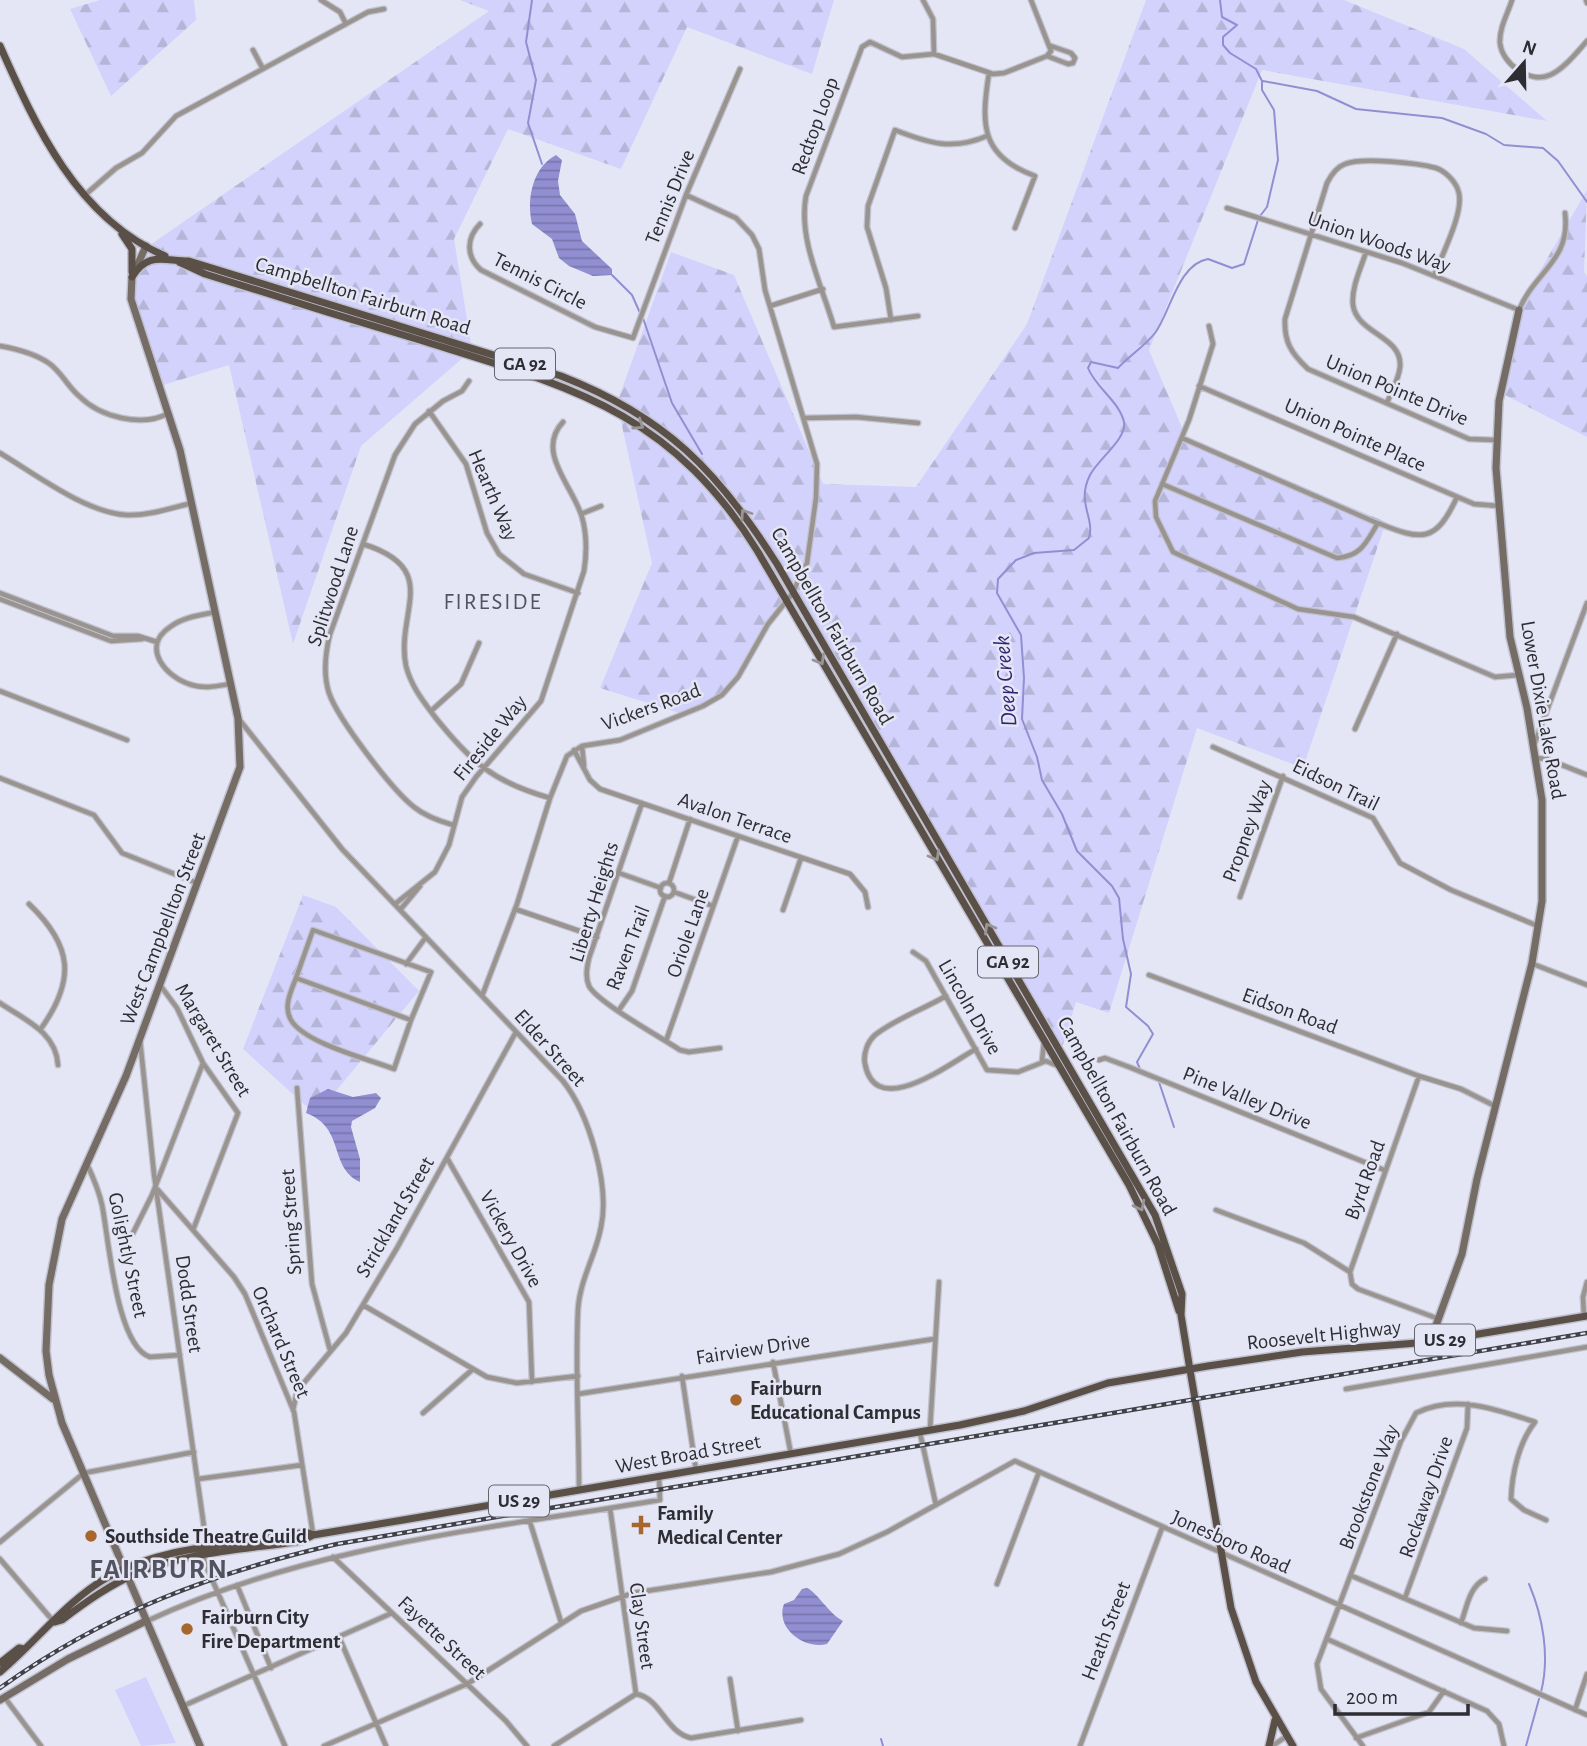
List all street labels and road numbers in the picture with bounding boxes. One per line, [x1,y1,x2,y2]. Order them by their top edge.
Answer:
street label: Redtop Loop [788,74,842,178]
street label: Tennis Drive [642,147,698,247]
street label: Union Woods Way [1305,208,1453,276]
street label: Tennis Circle [490,248,590,314]
street label: Campbellton Fairburn Road [253,253,473,339]
road number: GA 92 [495,348,555,380]
street label: Union Pointe Drive [1323,351,1471,429]
street label: Union Pointe Place [1281,394,1429,476]
street label: Hearth Way [464,446,522,544]
street label: Splitwood Lane [304,523,362,649]
street label: Campbellton Fairburn Road [767,524,897,728]
street label: Lower Dixie Lake Road [1517,619,1569,801]
street label: Vickers Road [599,679,703,735]
street label: Fireside Way [449,691,531,785]
street label: Eidson Trail [1289,755,1383,815]
street label: Propney Way [1219,777,1275,885]
street label: Avalon Terrace [675,789,795,847]
street label: West Campbellton Street [117,830,210,1028]
street label: Liberty Heights [566,839,622,965]
street label: Oriole Lane [663,886,713,980]
street label: Raven Trail [602,903,654,993]
road number: GA 92 [978,946,1038,978]
street label: Lincoln Drive [934,956,1006,1058]
street label: Margaret Street [171,980,255,1101]
street label: Eidson Road [1239,984,1341,1038]
street label: Elder Street [510,1005,590,1091]
street label: Campbellton Fairburn Road [1054,1013,1180,1219]
street label: Pine Valley Drive [1180,1063,1314,1133]
street label: Byrd Road [1341,1137,1389,1223]
street label: Strickland Street [352,1153,438,1281]
street label: Spring Street [277,1168,305,1276]
street label: Vickery Drive [476,1187,546,1291]
street label: Golightly Street [104,1190,152,1320]
street label: Dodd Street [172,1254,206,1355]
street label: Orchard Street [248,1283,314,1401]
street label: Roosevelt Highway [1246,1316,1402,1354]
road number: US 29 [1415,1324,1475,1356]
street label: Fairview Drive [694,1330,812,1368]
street label: Brookstone Way [1335,1421,1403,1553]
street label: West Broad Street [614,1431,763,1477]
street label: Rockaway Drive [1395,1433,1457,1561]
road number: US 29 [489,1485,549,1516]
street label: Jonesboro Road [1168,1506,1294,1578]
street label: Heath Street [1078,1578,1135,1683]
street label: Clay Street [626,1581,659,1671]
street label: Fayette Street [394,1592,490,1684]

